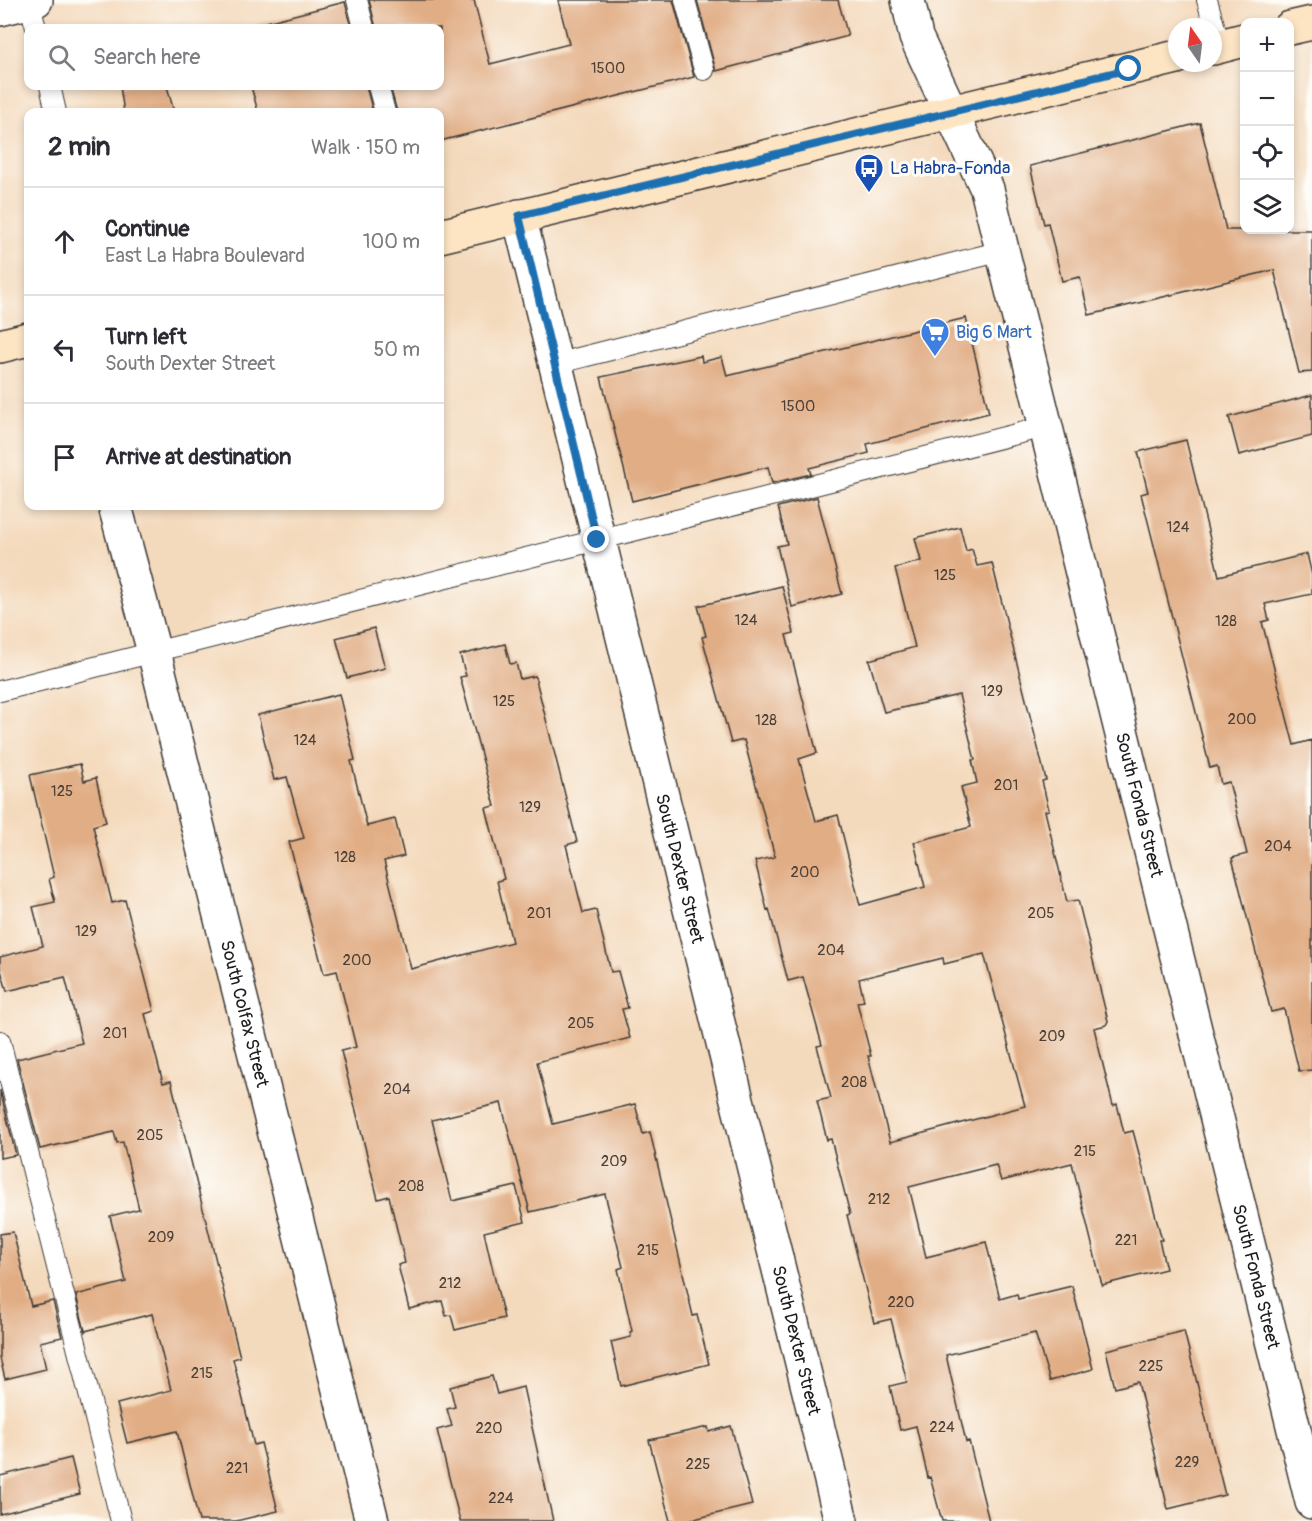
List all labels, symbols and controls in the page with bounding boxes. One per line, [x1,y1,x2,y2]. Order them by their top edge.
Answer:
north arrow [1168,18,1222,72]
map controls [1240,18,1294,234]
button: + [1240,18,1294,72]
search box [24,24,444,90]
icon: search [45,41,78,74]
text: Search here [93,43,200,71]
route start [1115,55,1141,81]
house number: 1500 [591,59,625,78]
button: − [1240,72,1294,126]
button: locate [1240,126,1294,180]
text: 2 min [48,131,110,163]
text: Walk · 150 m [311,135,420,160]
bus stop icon: La Habra-Fonda [853,152,885,194]
place label: La Habra-Fonda [890,157,1010,180]
button: layers [1240,180,1294,234]
text: Continue [105,215,189,243]
icon: ahead [48,225,81,258]
text: 100 m [363,229,420,254]
text: East La Habra Boulevard [105,243,305,268]
supermarket icon: Big 6 Mart [919,316,951,358]
place label: Big 6 Mart [956,321,1032,344]
text: Turn left [105,323,187,351]
icon: left [48,333,81,366]
text: 50 m [373,337,420,362]
text: South Dexter Street [105,351,275,376]
house number: 1500 [781,397,815,416]
icon: arrive [48,441,81,474]
text: Arrive at destination [105,443,291,471]
house number: 124 [1167,518,1190,537]
route end [583,526,609,552]
house number: 125 [934,566,956,585]
house number: 124 [735,611,758,630]
house number: 128 [1215,612,1237,631]
house number: 129 [981,682,1003,701]
house number: 125 [493,692,515,711]
house number: 200 [1228,710,1256,729]
house number: 128 [755,711,777,730]
street label: South Fonda Street [1110,730,1169,880]
house number: 124 [294,731,317,750]
house number: 201 [994,776,1018,795]
house number: 125 [51,782,73,801]
street label: South Dexter Street [650,791,710,946]
house number: 129 [519,798,541,817]
house number: 204 [1264,837,1292,856]
house number: 128 [334,848,356,867]
house number: 200 [791,863,819,882]
house number: 201 [527,904,551,923]
house number: 205 [1028,904,1054,923]
house number: 129 [75,922,97,941]
street label: South Colfax Street [215,938,274,1090]
house number: 204 [817,941,845,960]
house number: 200 [343,951,371,970]
house number: 205 [568,1014,594,1033]
house number: 201 [103,1024,127,1043]
house number: 209 [1039,1027,1065,1046]
house number: 208 [841,1073,868,1092]
house number: 204 [383,1080,411,1099]
house number: 205 [137,1126,163,1145]
house number: 215 [1074,1142,1096,1161]
house number: 209 [601,1152,627,1171]
house number: 208 [398,1177,425,1196]
house number: 212 [868,1190,890,1209]
street label: South Fonda Street [1227,1202,1285,1352]
house number: 209 [148,1228,174,1247]
house number: 221 [1115,1231,1137,1250]
house number: 215 [637,1241,659,1260]
street label: South Dexter Street [767,1263,826,1418]
house number: 212 [439,1274,461,1293]
house number: 220 [887,1293,915,1312]
house number: 225 [1139,1357,1163,1376]
house number: 215 [191,1364,213,1383]
house number: 224 [929,1418,955,1437]
house number: 220 [475,1419,503,1438]
house number: 229 [1175,1453,1199,1472]
house number: 225 [686,1455,710,1474]
house number: 221 [226,1459,248,1478]
house number: 224 [488,1489,514,1508]

